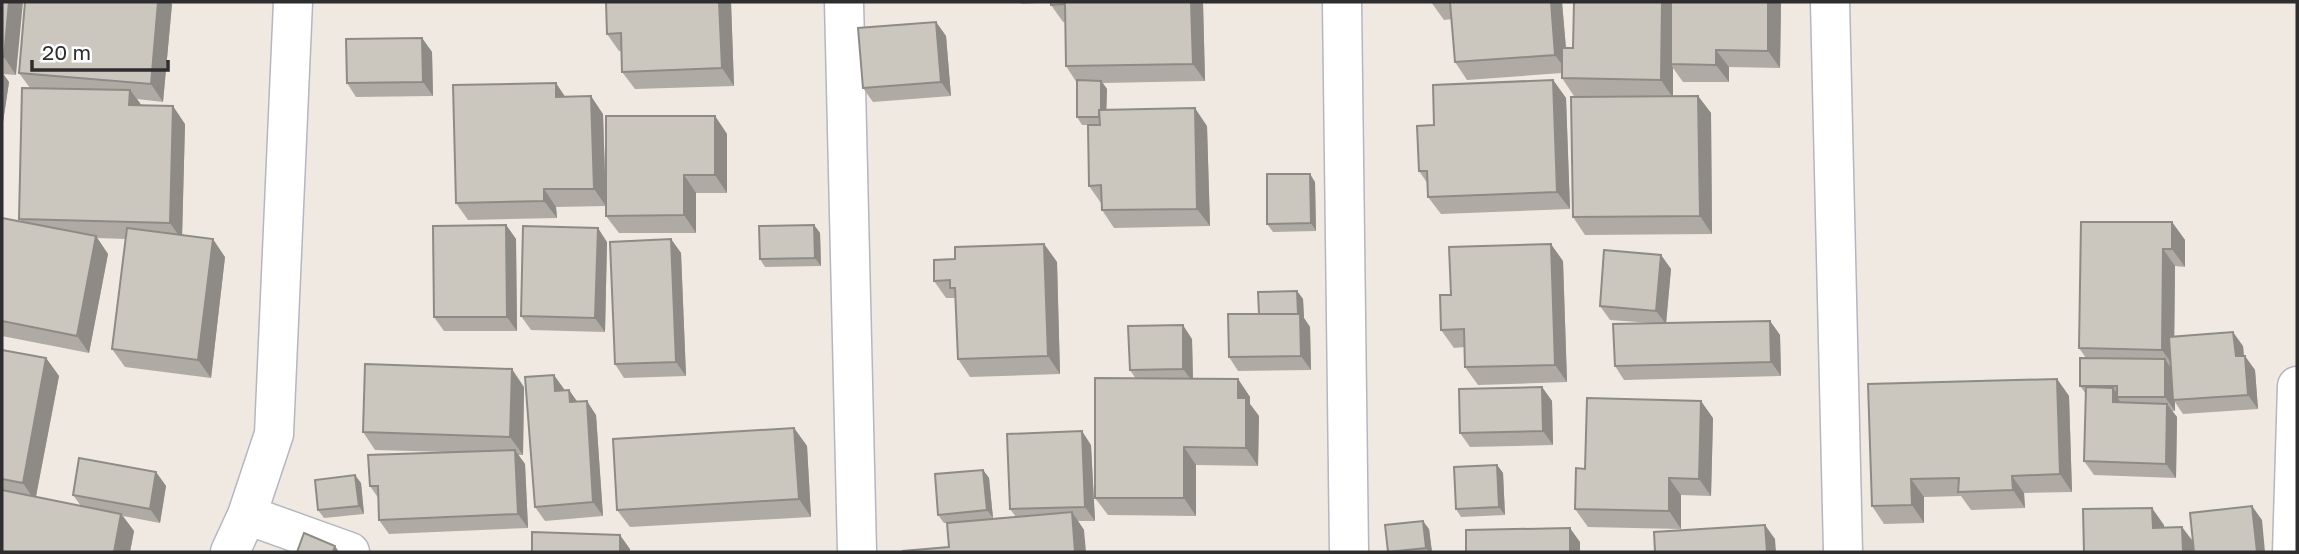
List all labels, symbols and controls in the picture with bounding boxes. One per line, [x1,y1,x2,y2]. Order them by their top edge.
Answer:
scale bar [32,28,168,72]
text: 20 m [42,39,91,65]

